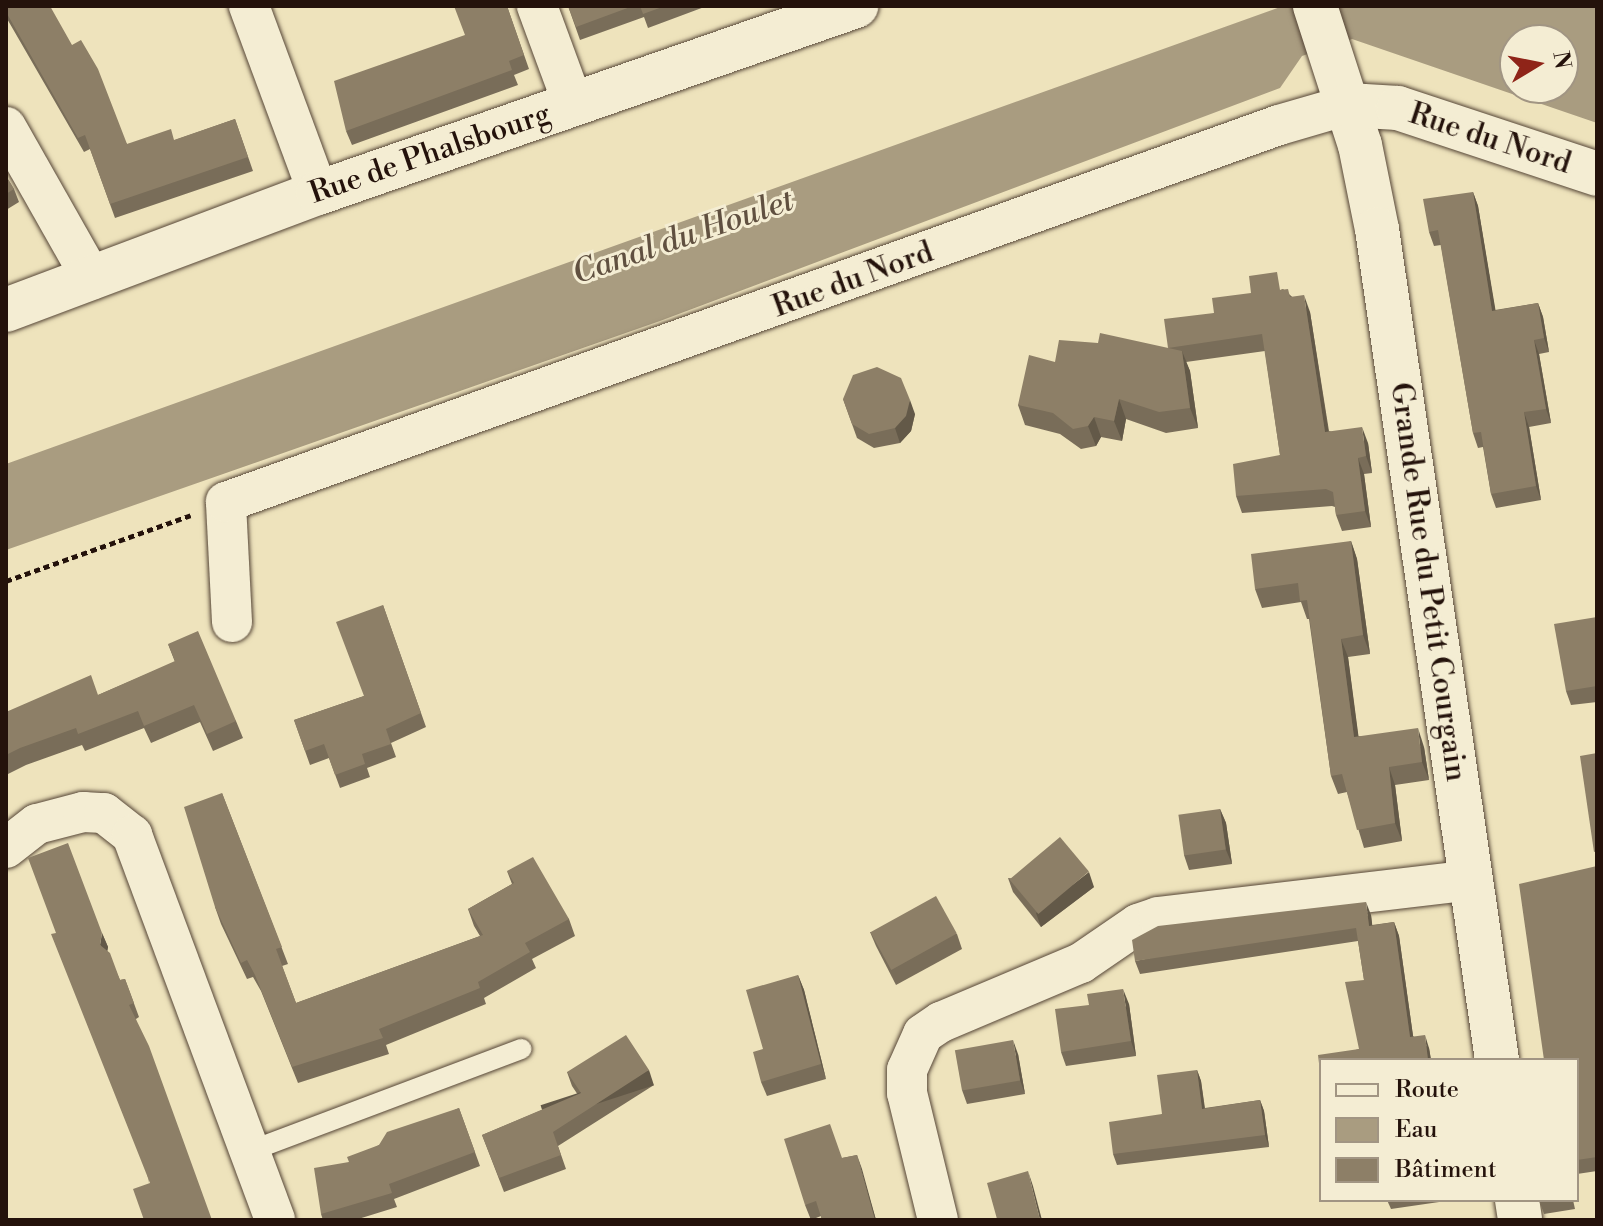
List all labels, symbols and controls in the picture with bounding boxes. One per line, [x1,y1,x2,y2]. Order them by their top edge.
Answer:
north arrow [1499,24,1579,104]
text: N [1546,49,1576,71]
street label: Rue de Phalsbourg [305,96,555,212]
street label: Rue du Nord [1405,96,1575,182]
water label: Canal du Houlet [567,181,799,293]
street label: Rue du Nord [768,234,938,326]
street label: Grande Rue du Petit Courgain [1382,380,1474,784]
legend [1319,1058,1579,1202]
text: Route [1395,1075,1459,1105]
text: Eau [1395,1115,1437,1145]
text: Bâtiment [1395,1155,1496,1185]

